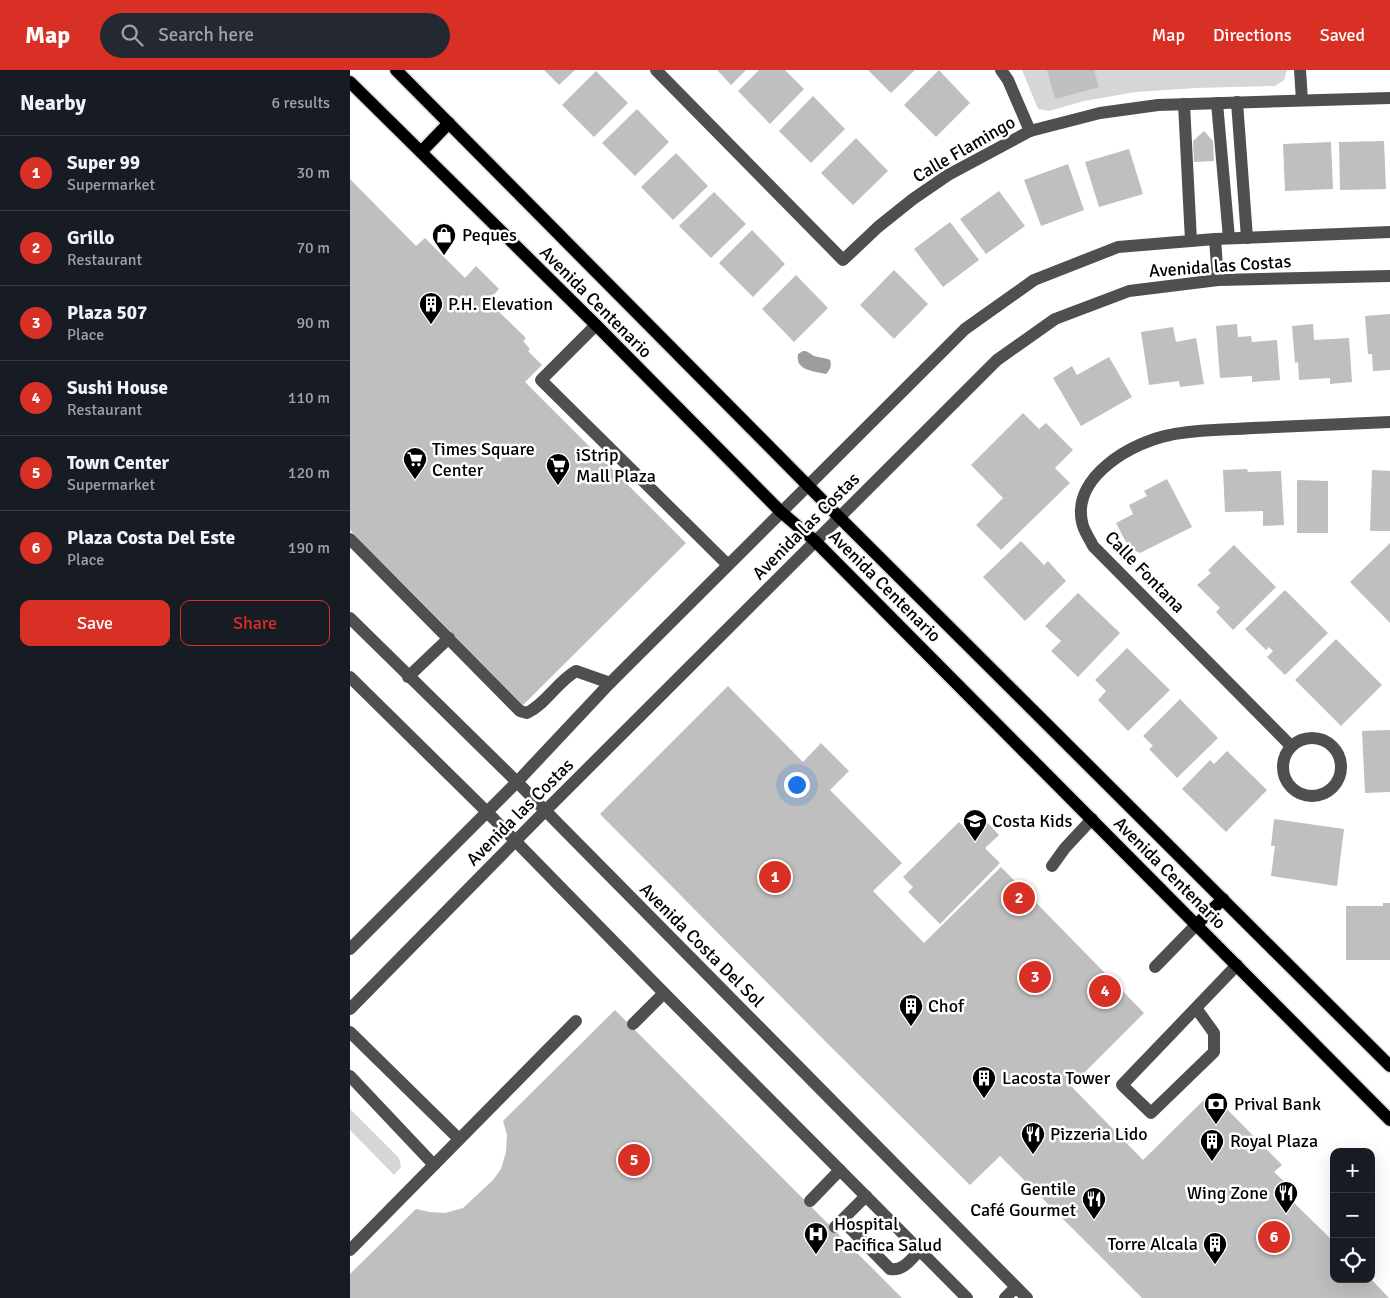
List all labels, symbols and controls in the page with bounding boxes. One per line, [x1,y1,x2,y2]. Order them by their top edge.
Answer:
search box [100,13,450,58]
text: Map [25,20,70,50]
icon: search [118,21,146,49]
text: Search here [158,23,254,47]
text: Map [1152,24,1185,46]
text: Directions [1213,24,1292,46]
text: Saved [1320,24,1365,46]
text: Nearby [20,90,86,116]
text: 6 results [271,93,330,113]
street label: Calle Flamingo [909,111,1019,187]
text: Super 99 [67,151,140,175]
text: 1 [32,163,40,183]
text: 30 m [296,163,330,183]
text: Supermarket [67,175,155,195]
shop icon: Peques [431,222,457,256]
place label: Peques [462,224,517,246]
text: Grillo [67,226,114,250]
text: 2 [32,238,40,258]
text: 70 m [296,238,330,258]
street label: Avenida Centenario [535,241,657,363]
text: Restaurant [67,250,142,270]
street label: Avenida las Costas [1148,250,1292,282]
building icon: P.H. Elevation [418,291,444,325]
place label: P.H. Elevation [448,293,553,315]
text: Plaza 507 [67,301,147,325]
text: 3 [32,313,40,333]
text: 90 m [296,313,330,333]
text: Place [67,325,104,345]
text: Sushi House [67,376,168,400]
text: 4 [32,388,40,408]
text: 110 m [288,388,330,408]
text: Restaurant [67,400,142,420]
place label: Times Square Center [432,438,535,481]
place label: iStrip Mall Plaza [576,444,656,487]
supermarket icon: Times Square Center [402,446,428,480]
text: Town Center [67,451,169,475]
supermarket icon: iStrip Mall Plaza [545,452,571,486]
text: 5 [32,463,40,483]
text: 120 m [288,463,330,483]
street label: Avenida las Costas [748,468,864,584]
text: Supermarket [67,475,155,495]
street label: Avenida Centenario [824,525,946,647]
text: Plaza Costa Del Este [67,526,235,550]
street label: Calle Fontana [1100,526,1190,618]
text: 6 [32,538,40,558]
text: 190 m [288,538,330,558]
text: Place [67,550,104,570]
button: Save [20,600,170,646]
button: Share [180,600,330,646]
street label: Avenida las Costas [462,754,578,870]
your location [784,772,810,798]
school or university icon: Costa Kids [962,808,988,842]
place label: Costa Kids [992,810,1073,832]
street label: Avenida Centenario [1109,812,1231,934]
pin: 1 [759,858,791,896]
street label: Avenida Costa Del Sol [635,878,769,1012]
pin: 2 [1003,879,1035,917]
pin: 3 [1019,958,1051,996]
pin: 4 [1089,972,1121,1010]
building icon: Chof [898,993,924,1027]
place label: Chof [928,995,965,1017]
building icon: Lacosta Tower [971,1065,997,1099]
place label: Lacosta Tower [1002,1067,1111,1089]
bank icon: Prival Bank [1203,1091,1229,1125]
place label: Prival Bank [1234,1093,1321,1115]
restaurant icon: Pizzeria Lido [1020,1121,1046,1155]
place label: Pizzeria Lido [1050,1123,1148,1145]
building icon: Royal Plaza [1199,1128,1225,1162]
place label: Royal Plaza [1230,1130,1318,1152]
pin: 5 [618,1141,650,1179]
map controls [1330,1148,1375,1283]
button: + [1330,1148,1375,1193]
place label: Gentile Café Gourmet [970,1178,1076,1221]
restaurant icon: Wing Zone [1273,1180,1299,1214]
place label: Wing Zone [1187,1182,1268,1204]
restaurant icon: Gentile Café Gourmet [1081,1186,1107,1220]
button: − [1330,1193,1375,1238]
place label: Hospital Pacifica Salud [834,1213,942,1256]
pin: 6 [1258,1218,1290,1256]
hospital icon: Hospital Pacifica Salud [803,1221,829,1255]
building icon: Torre Alcala [1202,1231,1228,1265]
place label: Torre Alcala [1107,1233,1198,1255]
button: locate [1330,1238,1375,1283]

